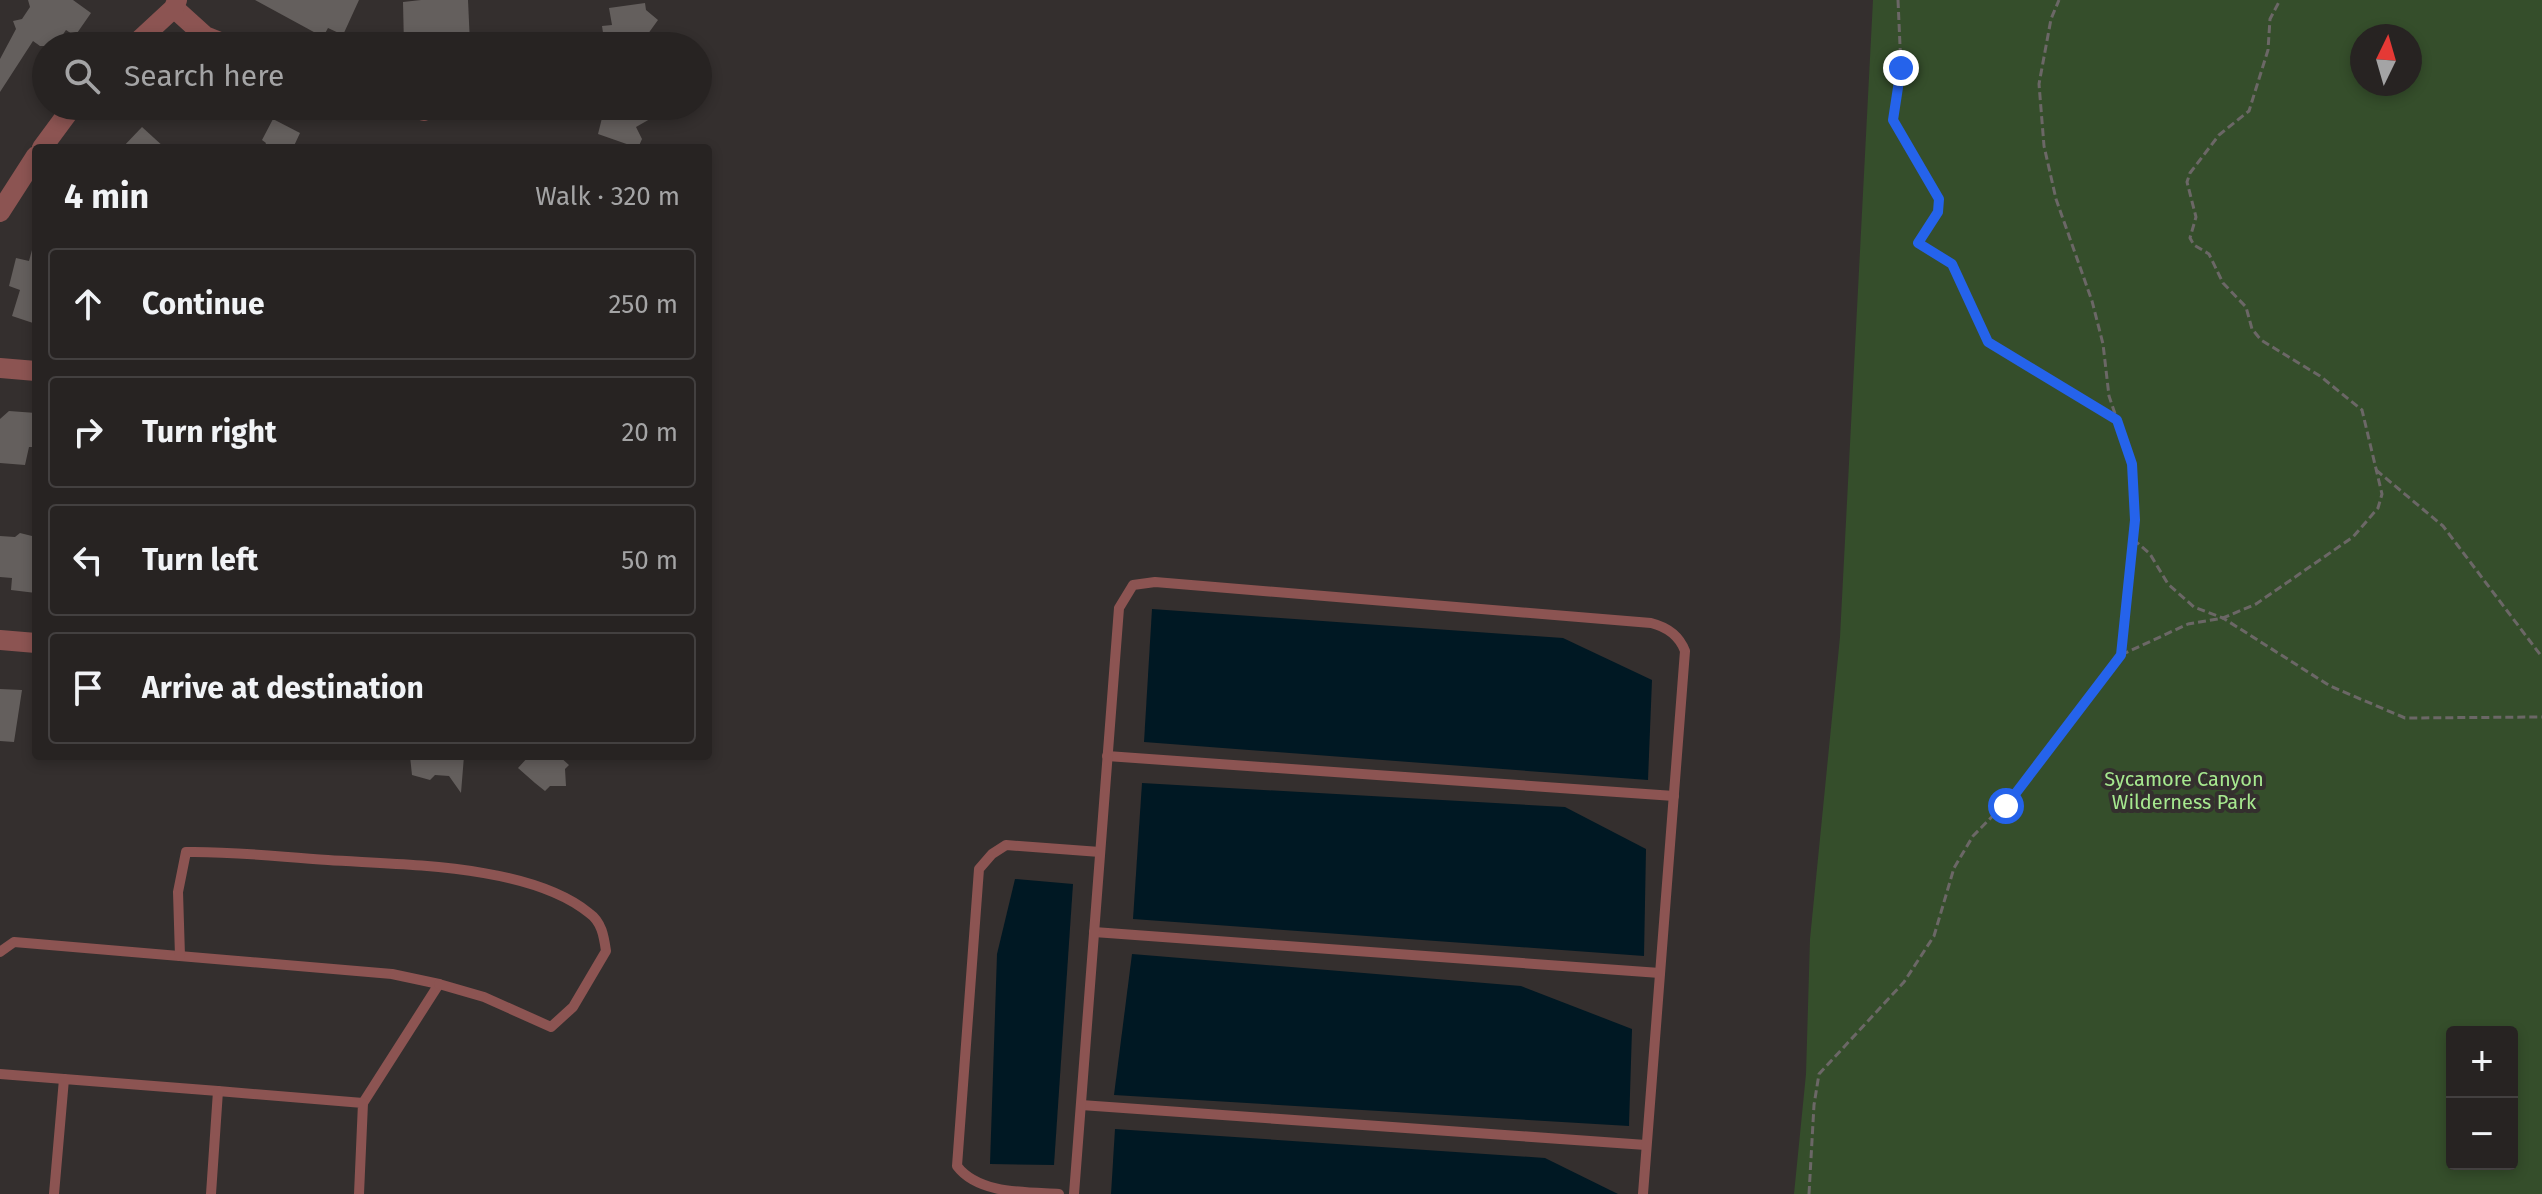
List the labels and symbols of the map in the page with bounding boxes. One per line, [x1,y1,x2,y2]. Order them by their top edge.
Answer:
north arrow [2350,24,2422,96]
route end [1883,50,1919,86]
park label: Sycamore Canyon Wilderness Park [2104,767,2264,814]
route start [1988,788,2024,824]

